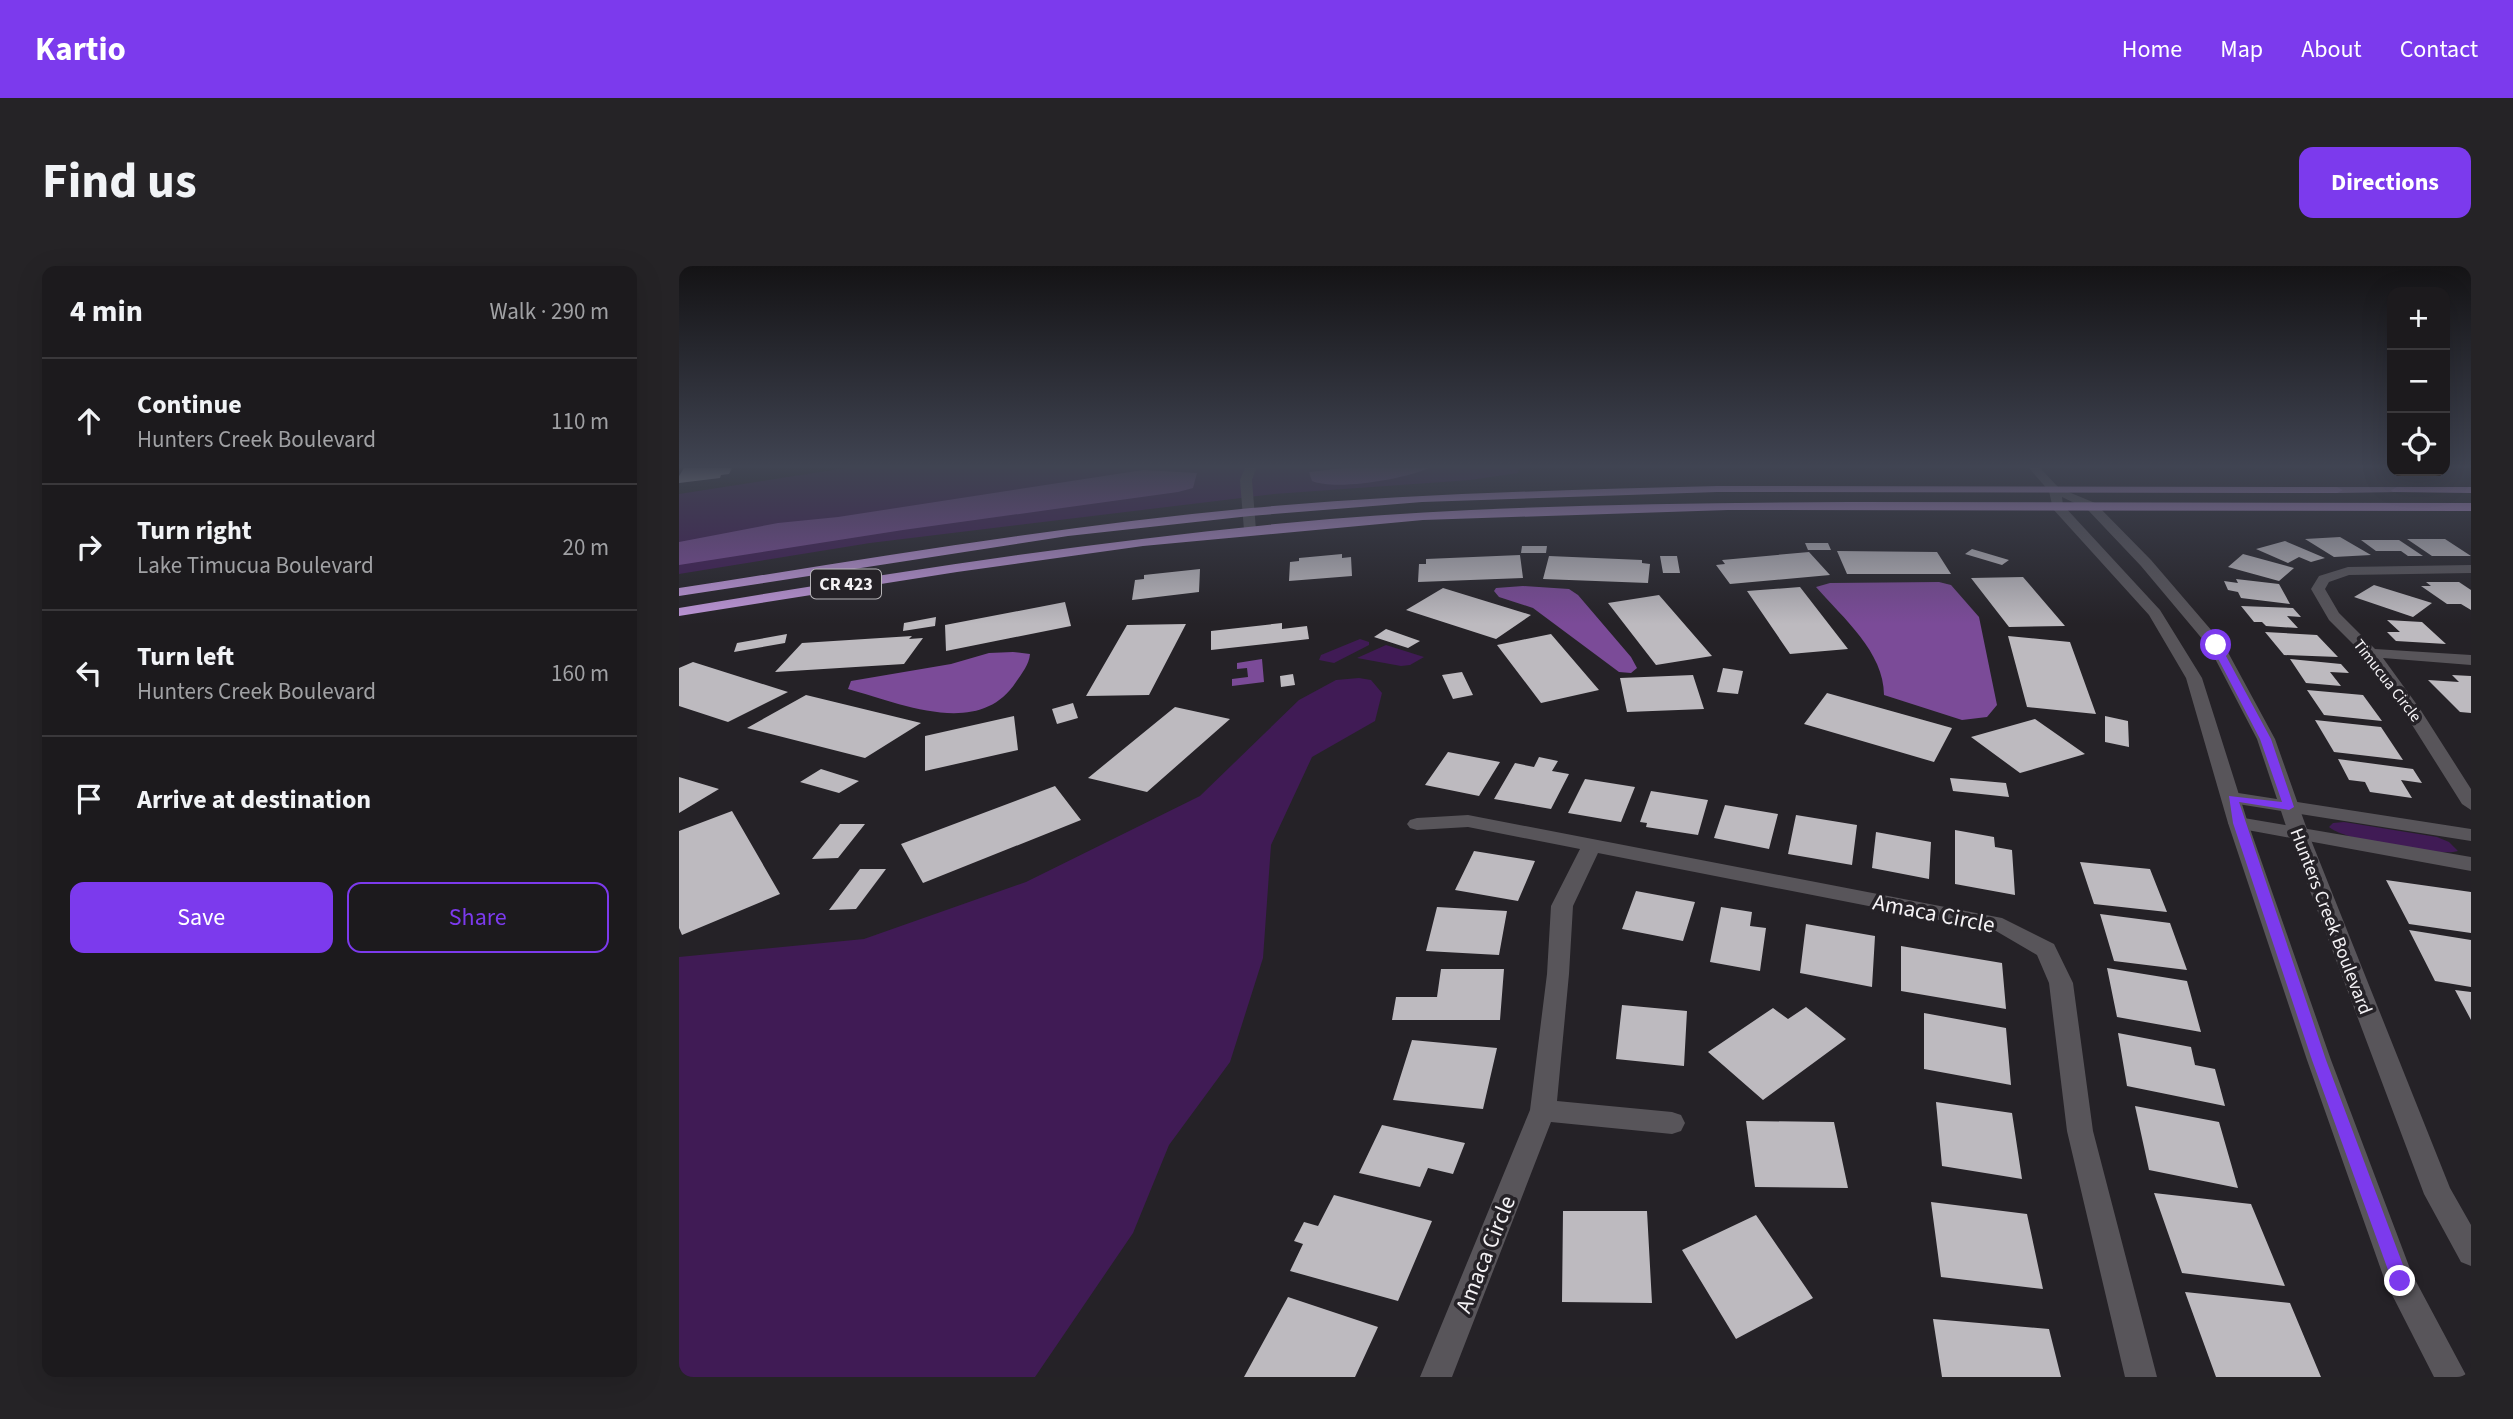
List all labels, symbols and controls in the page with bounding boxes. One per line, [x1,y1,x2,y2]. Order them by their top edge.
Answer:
text: Kartio [35,26,126,73]
text: Home [2122,32,2182,67]
text: Map [2220,32,2263,67]
text: About [2301,32,2362,67]
text: Contact [2400,32,2478,67]
text: Find us [42,147,197,217]
button: Directions [2299,147,2471,218]
map controls [2387,287,2450,476]
button: + [2387,287,2450,350]
text: 4 min [70,290,143,333]
text: Walk · 290 m [490,295,609,328]
button: − [2387,350,2450,413]
text: Continue [137,386,242,423]
icon: ahead [70,402,108,440]
text: 110 m [551,405,609,438]
button: locate [2387,413,2450,476]
text: Hunters Creek Boulevard [137,423,376,456]
text: Turn right [137,512,252,549]
icon: right [70,528,108,566]
text: 20 m [562,531,609,564]
text: Lake Timucua Boulevard [137,549,374,582]
road number: CR 423 [811,570,881,598]
route start [2200,629,2231,660]
street label: Timucua Circle [2348,635,2427,727]
text: Turn left [137,638,234,675]
icon: left [70,654,108,692]
text: 160 m [551,657,609,690]
text: Hunters Creek Boulevard [137,675,376,708]
icon: arrive [70,780,108,818]
text: Arrive at destination [137,781,371,818]
street label: Hunters Creek Boulevard [2283,825,2379,1019]
button: Save [70,882,333,953]
button: Share [347,882,609,953]
street label: Amaca Circle [1870,885,1998,942]
street label: Amaca Circle [1447,1191,1524,1318]
route end [2384,1265,2415,1296]

